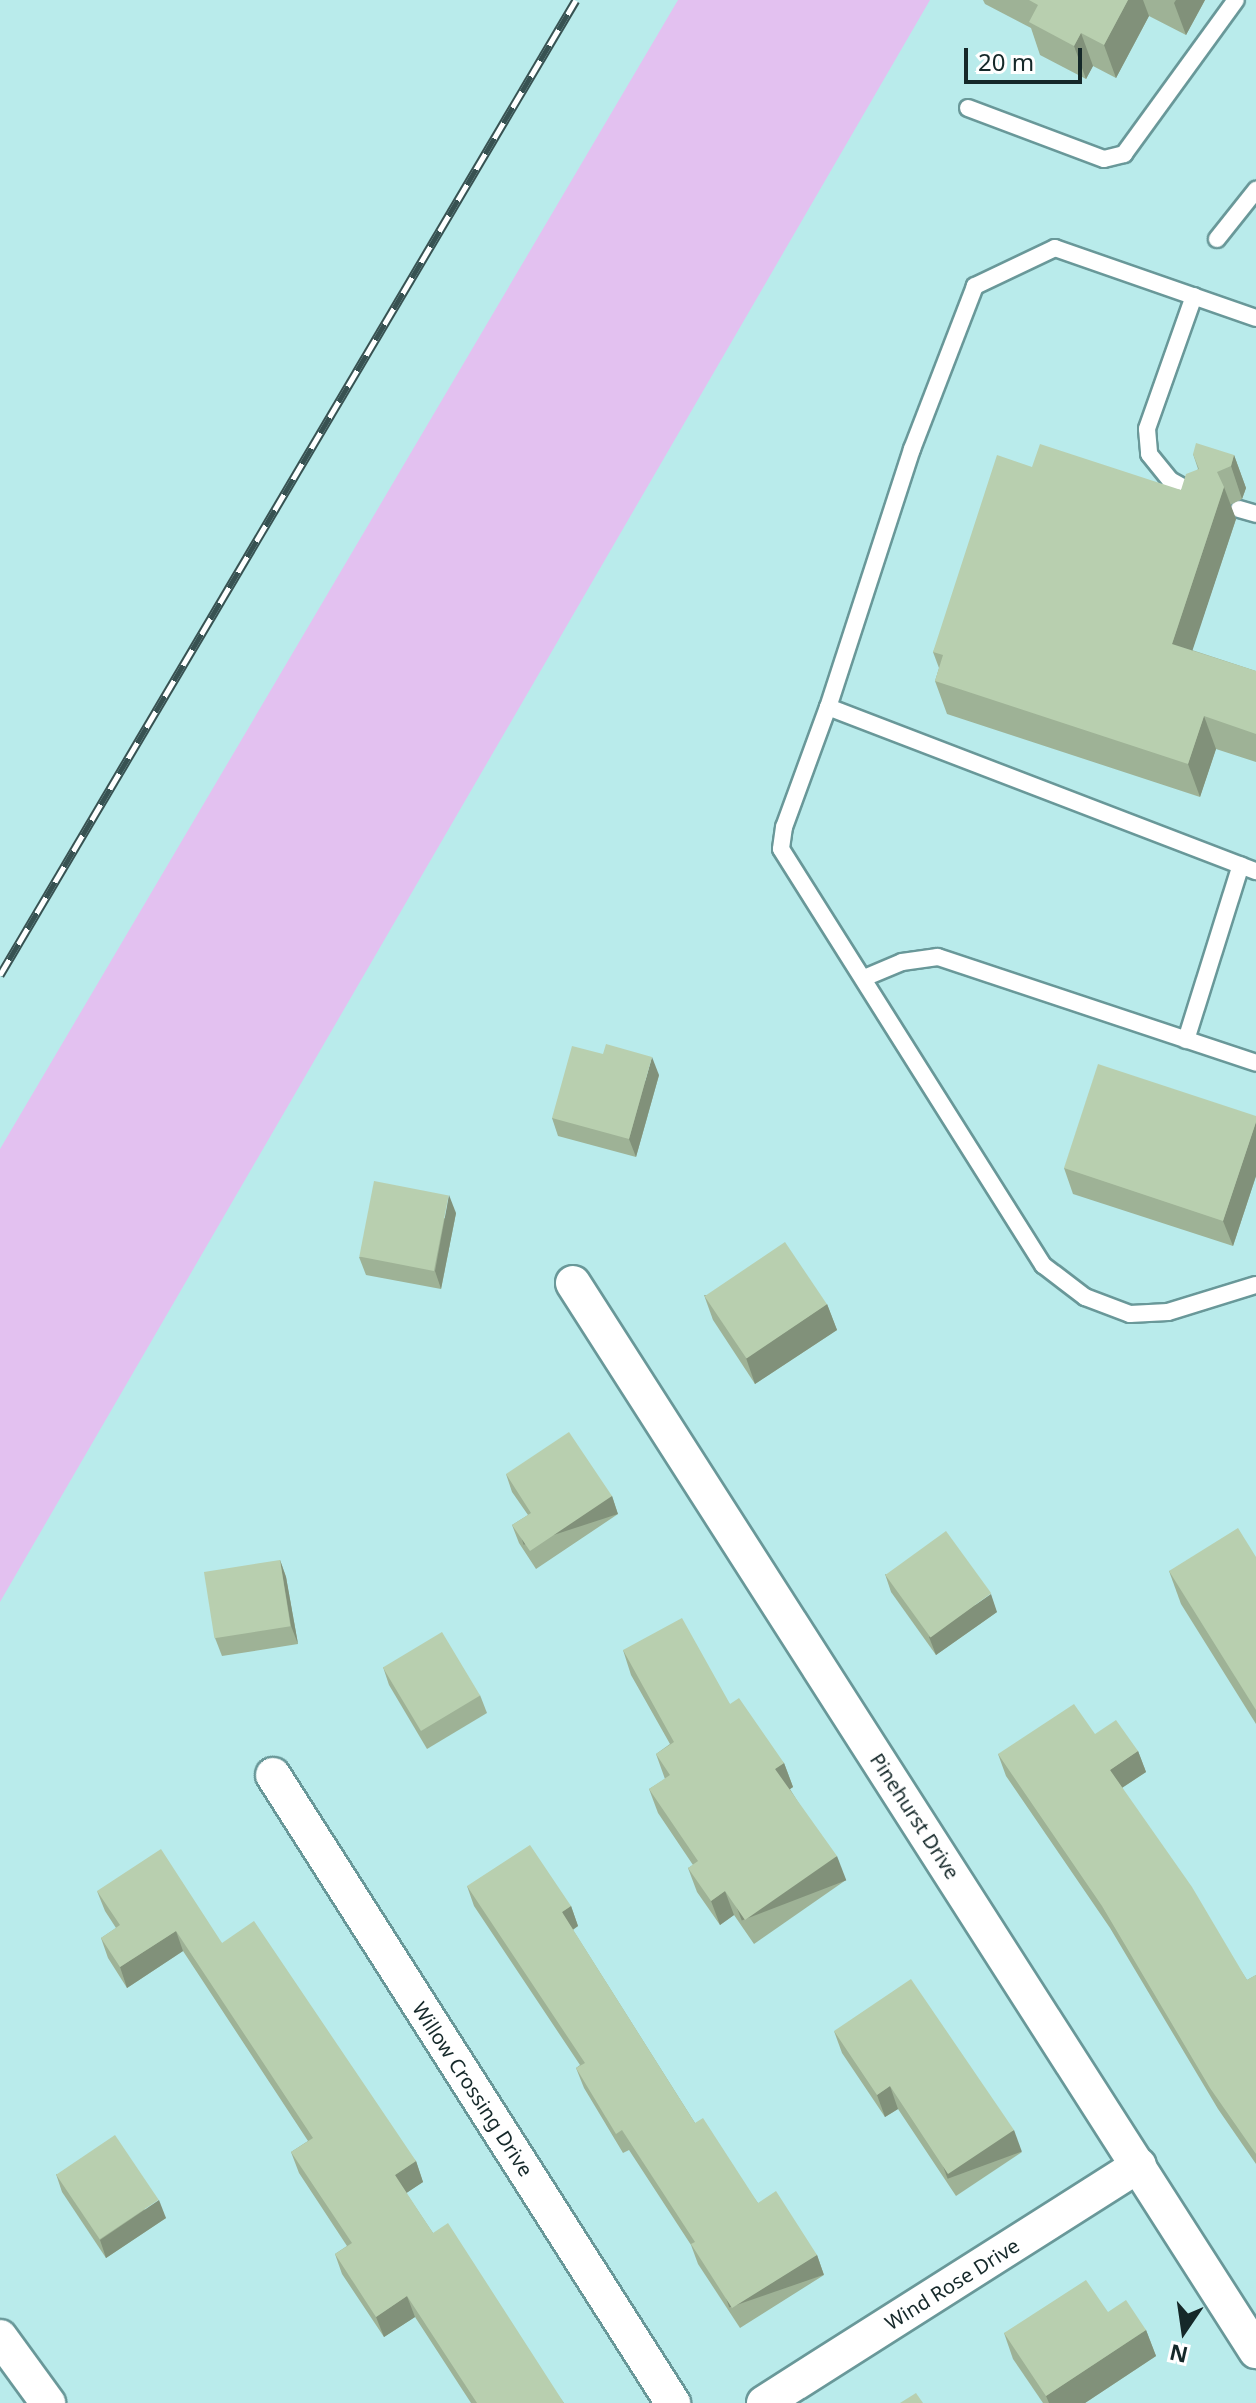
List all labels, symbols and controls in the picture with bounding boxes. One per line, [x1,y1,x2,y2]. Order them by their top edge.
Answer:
scale bar [968,32,1086,82]
text: 20 m [978,45,1034,78]
street label: Pinehurst Drive [865,1749,965,1883]
street label: Willow Crossing Drive [408,1997,538,2181]
street label: Wind Rose Drive [880,2233,1024,2335]
north arrow [1144,2291,1224,2371]
text: N [1167,2338,1191,2371]

